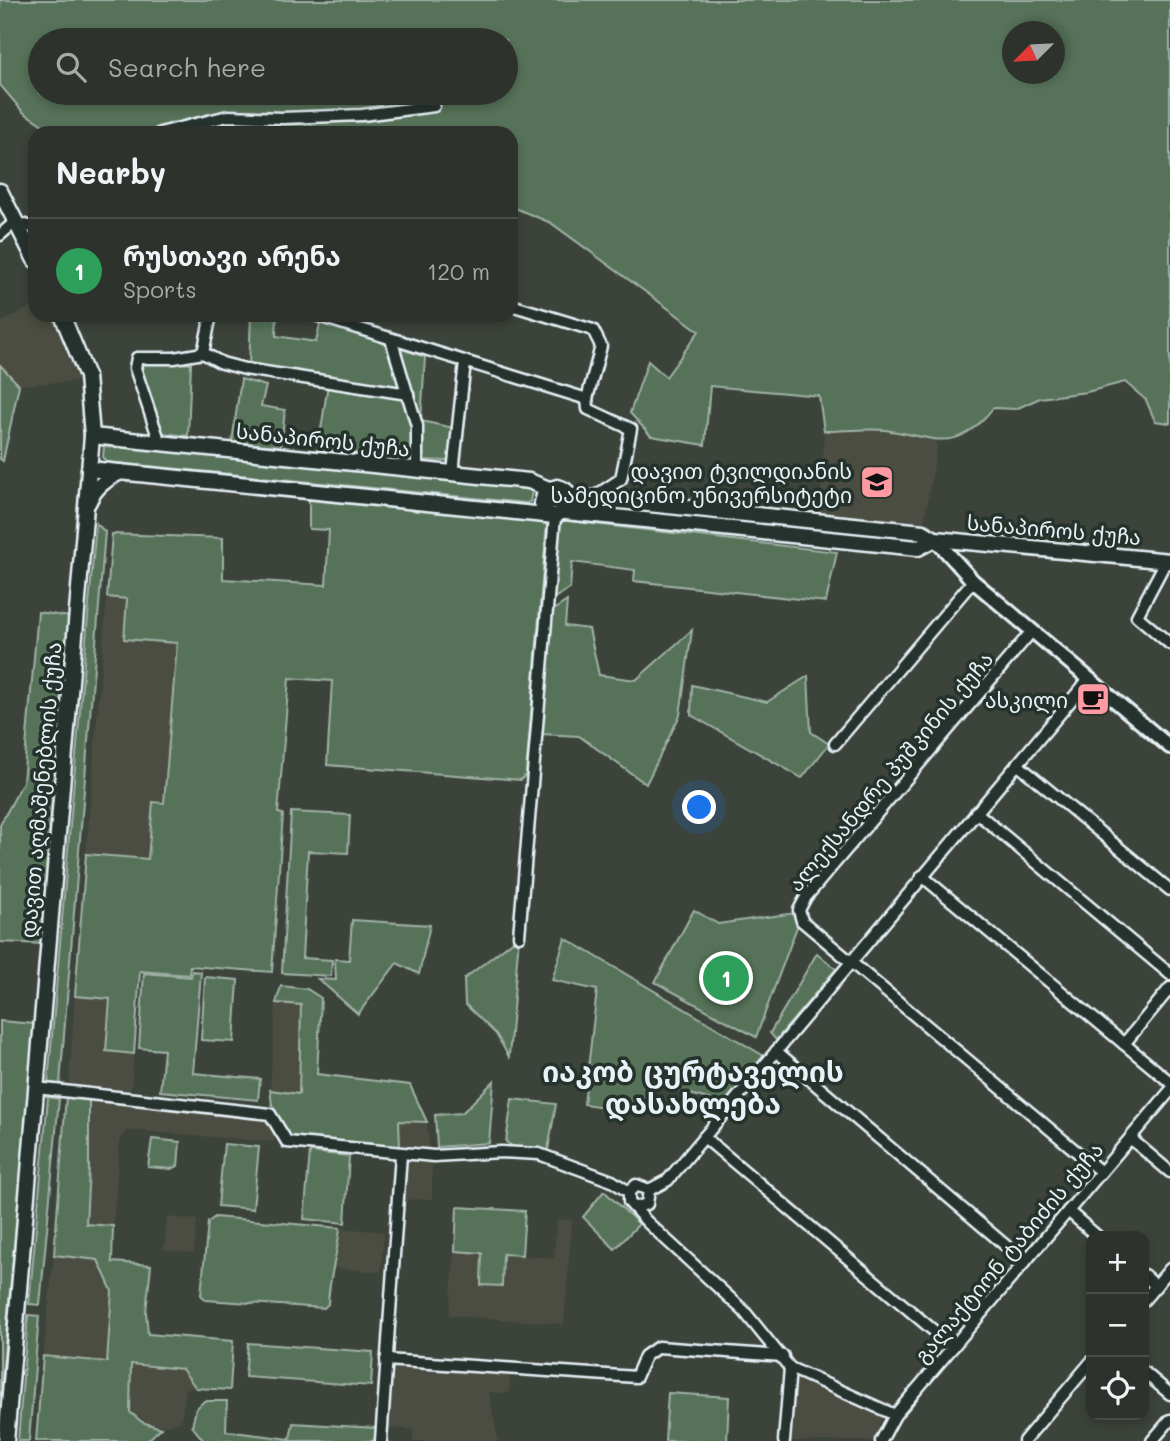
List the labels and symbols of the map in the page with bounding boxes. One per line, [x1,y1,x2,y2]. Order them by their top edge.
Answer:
north arrow [1002,21,1065,84]
street label: სანაპიროს ქუჩა [235,416,411,462]
place label: დავით ტვილდიანის სამედიცინო უნივერსიტეტი [550,457,852,509]
school or university icon: დავით ტვილდიანის სამედიცინო უნივერსიტეტი [858,463,896,501]
street label: სანაპიროს ქუჩა [966,508,1142,550]
street label: დავით აღმაშენებლის ქუჩა [14,641,67,939]
street label: ალექსანდრე პუშკინის ქუჩა [782,646,999,897]
cafe icon: ასკილი [1074,680,1112,718]
place label: ასკილი [985,686,1068,714]
your location [682,790,716,824]
pin: 1 [703,952,749,1004]
district label: იაკობ ცურტაველის დასახლება [542,1053,844,1122]
street label: გალაქტიონ ტაბიძის ქუჩა [908,1136,1109,1369]

